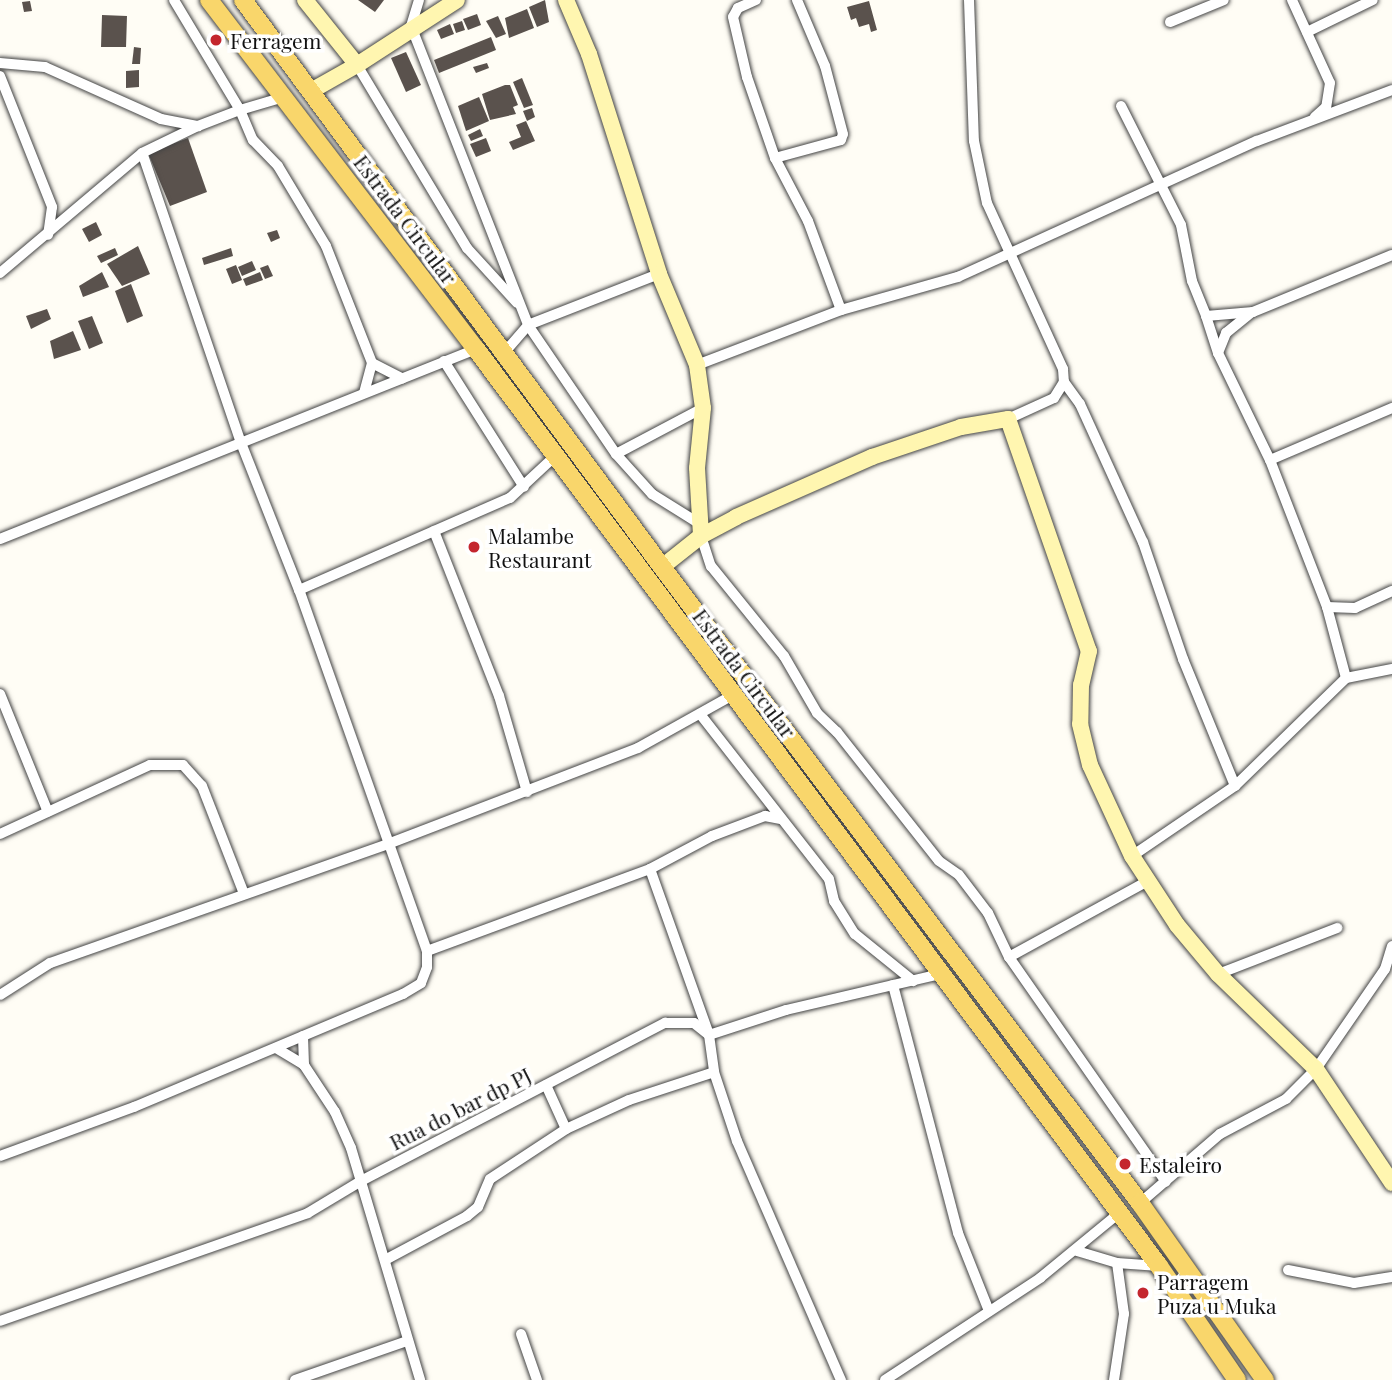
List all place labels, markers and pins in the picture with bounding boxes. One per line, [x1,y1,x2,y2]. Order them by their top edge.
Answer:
place label: Ferragem [230,27,321,53]
marker: Ferragem [208,32,224,48]
place label: Malambe Restaurant [488,522,591,572]
marker: Malambe Restaurant [466,539,482,555]
place label: Estaleiro [1139,1151,1222,1177]
marker: Estaleiro [1117,1156,1133,1172]
place label: Parragem Puza u Muka [1157,1268,1277,1318]
marker: Parragem Puza u Muka [1135,1285,1151,1301]

